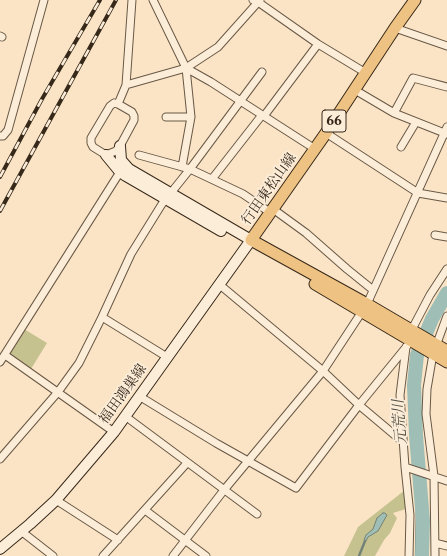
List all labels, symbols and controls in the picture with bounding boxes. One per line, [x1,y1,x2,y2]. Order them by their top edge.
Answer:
road number: 66 [322,110,346,132]
street label: 行田東松山線 [238,150,300,228]
street label: 福田鴻巣線 [96,361,150,427]
water label: 元荒川 [389,399,411,445]

